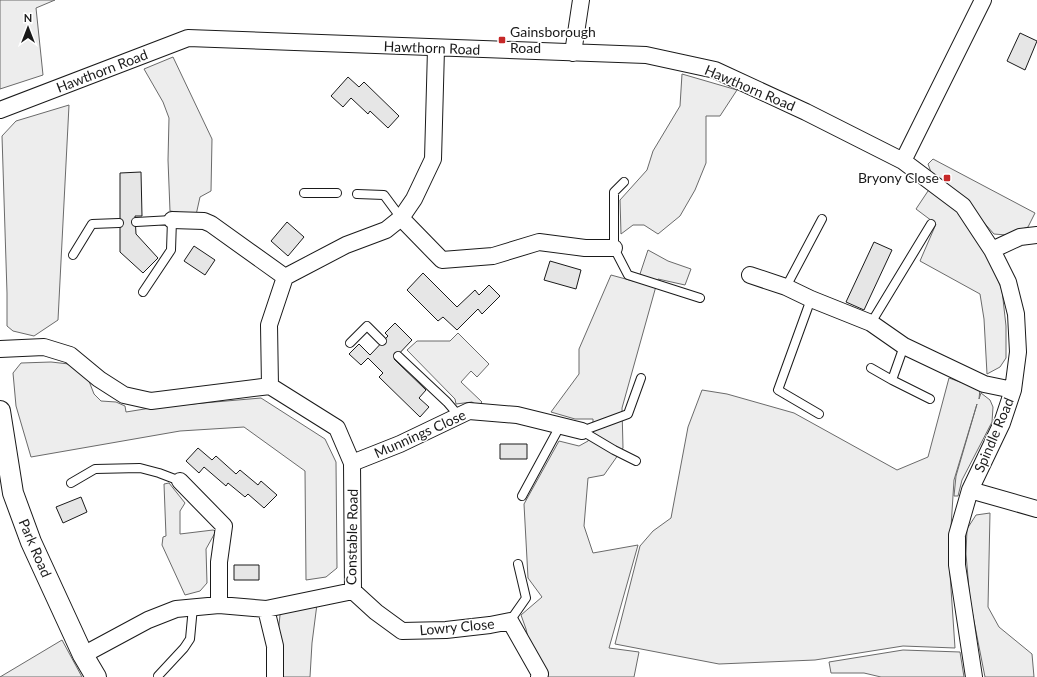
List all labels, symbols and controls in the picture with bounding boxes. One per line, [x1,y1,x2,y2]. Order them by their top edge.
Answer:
north arrow [8,8,48,48]
text: N [24,11,32,24]
place label: Gainsborough Road [510,23,596,56]
marker: Gainsborough Road [497,35,507,45]
street label: Hawthorn Road [383,37,481,58]
street label: Hawthorn Road [54,45,150,96]
street label: Hawthorn Road [702,61,798,114]
place label: Bryony Close [858,169,939,186]
marker: Bryony Close [942,173,952,183]
street label: Spindle Road [970,395,1017,475]
street label: Munnings Close [371,406,468,461]
street label: Constable Road [342,489,361,585]
street label: Park Road [16,516,55,580]
street label: Lowry Close [419,615,495,638]

